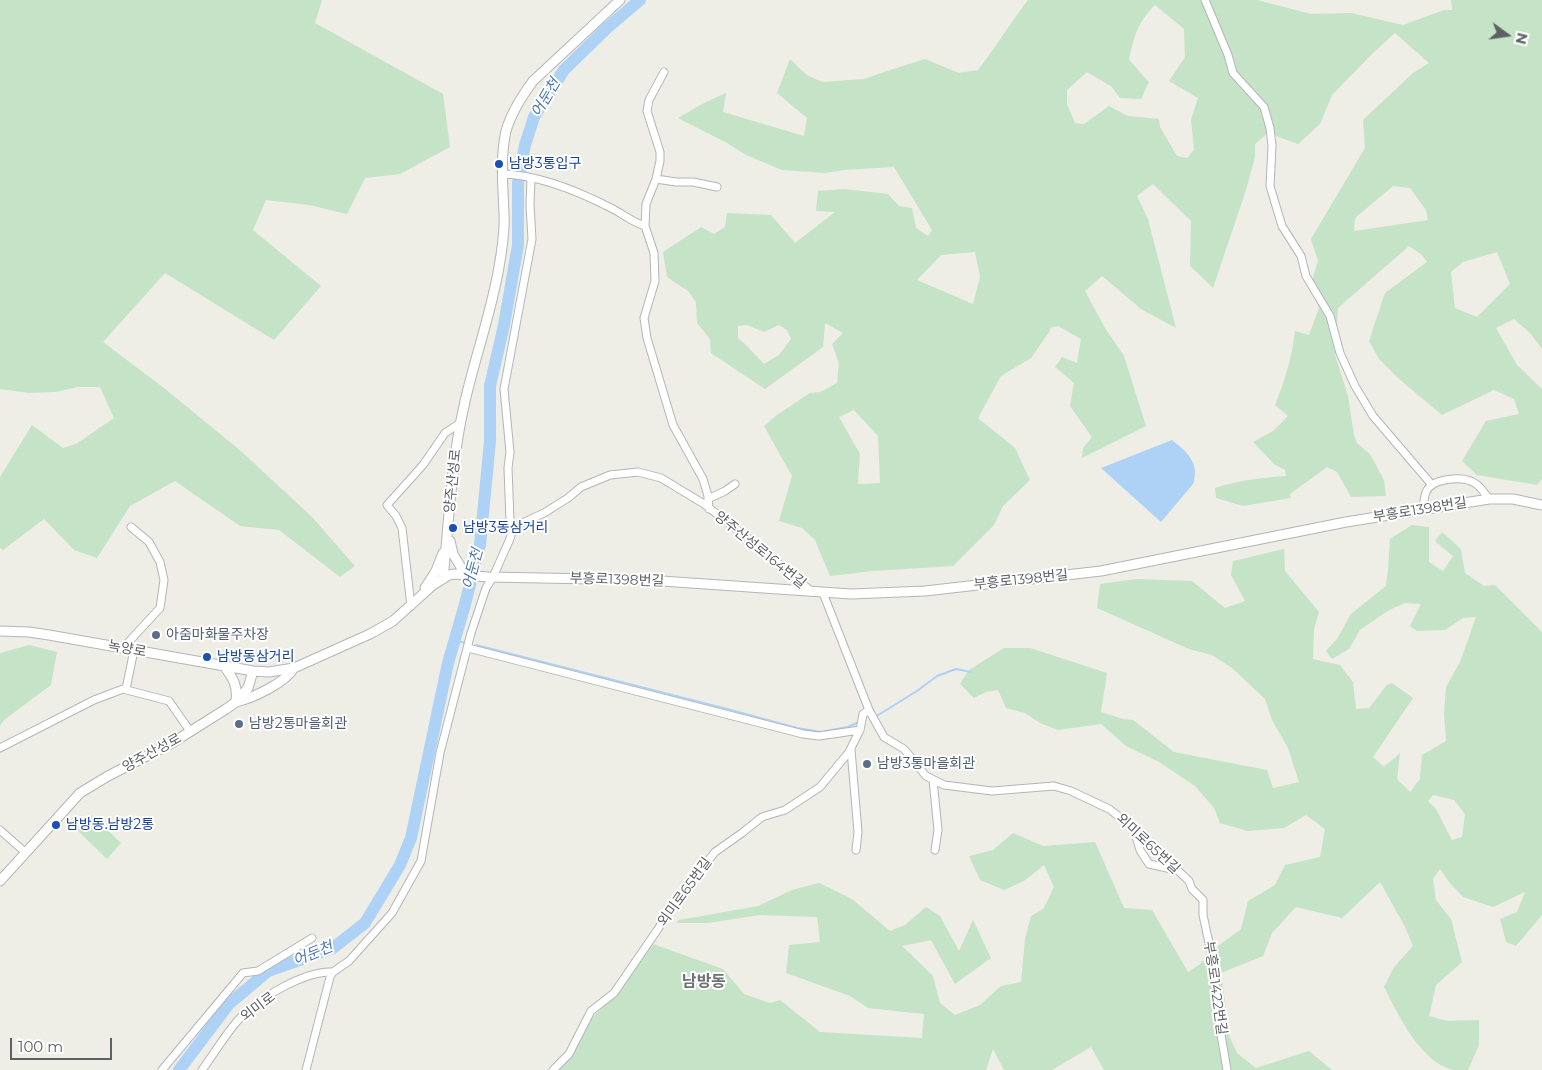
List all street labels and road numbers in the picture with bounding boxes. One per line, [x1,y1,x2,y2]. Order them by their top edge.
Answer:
street label: 양주산성로 [441,448,465,514]
street label: 부흥로1398번길 [1372,494,1468,526]
street label: 양주산성로164번길 [711,508,809,592]
street label: 부흥로1398번길 [973,567,1069,593]
street label: 부흥로1398번길 [569,570,665,590]
street label: 녹양로 [107,637,147,661]
street label: 양주산성로 [120,730,184,776]
street label: 외미로65번길 [1113,810,1183,878]
street label: 외미로65번길 [654,854,716,930]
street label: 부흥로1422번길 [1200,940,1230,1036]
street label: 외미로 [238,989,278,1025]

